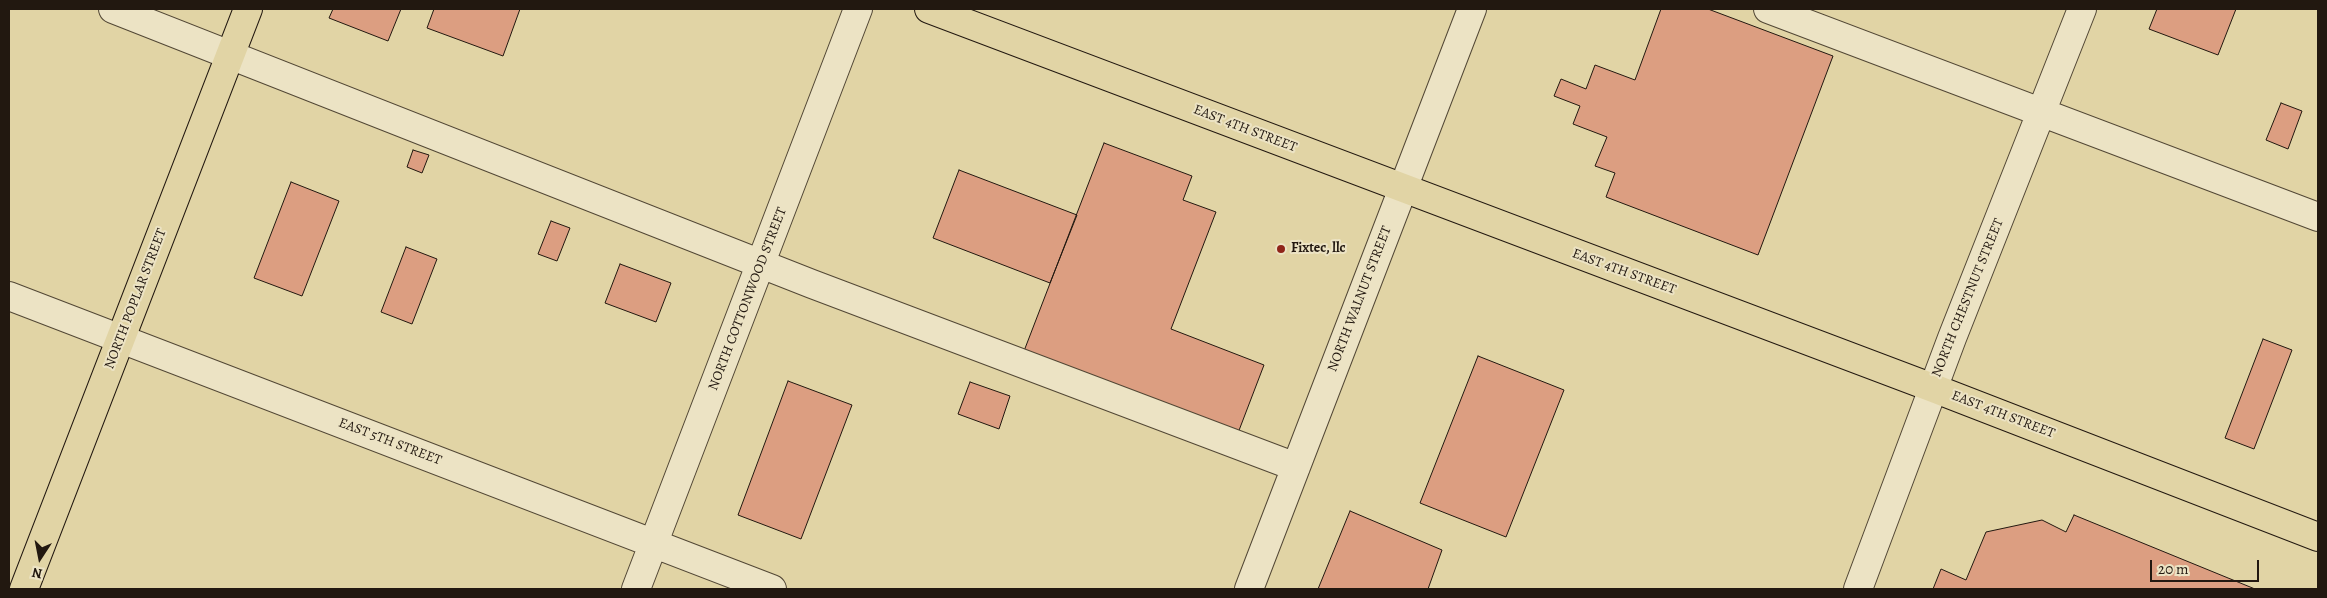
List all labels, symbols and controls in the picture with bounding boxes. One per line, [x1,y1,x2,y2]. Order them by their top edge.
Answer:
street label: EAST 4TH STREET [1191,102,1299,156]
street label: NORTH COTTONWOOD STREET [705,205,791,393]
street label: NORTH CHESTNUT STREET [1928,216,2008,380]
street label: NORTH WALNUT STREET [1324,224,1396,374]
street label: NORTH POPLAR STREET [101,226,171,372]
place label: Fixtec, llc [1291,241,1346,257]
marker: Fixtec, llc [1275,243,1287,255]
street label: EAST 4TH STREET [1570,245,1678,299]
street label: EAST 4TH STREET [1949,388,2057,442]
street label: EAST 5TH STREET [336,415,444,469]
north arrow [15,533,65,583]
scale bar [2152,550,2261,582]
text: 20 m [2158,559,2189,579]
text: N [30,563,44,584]

